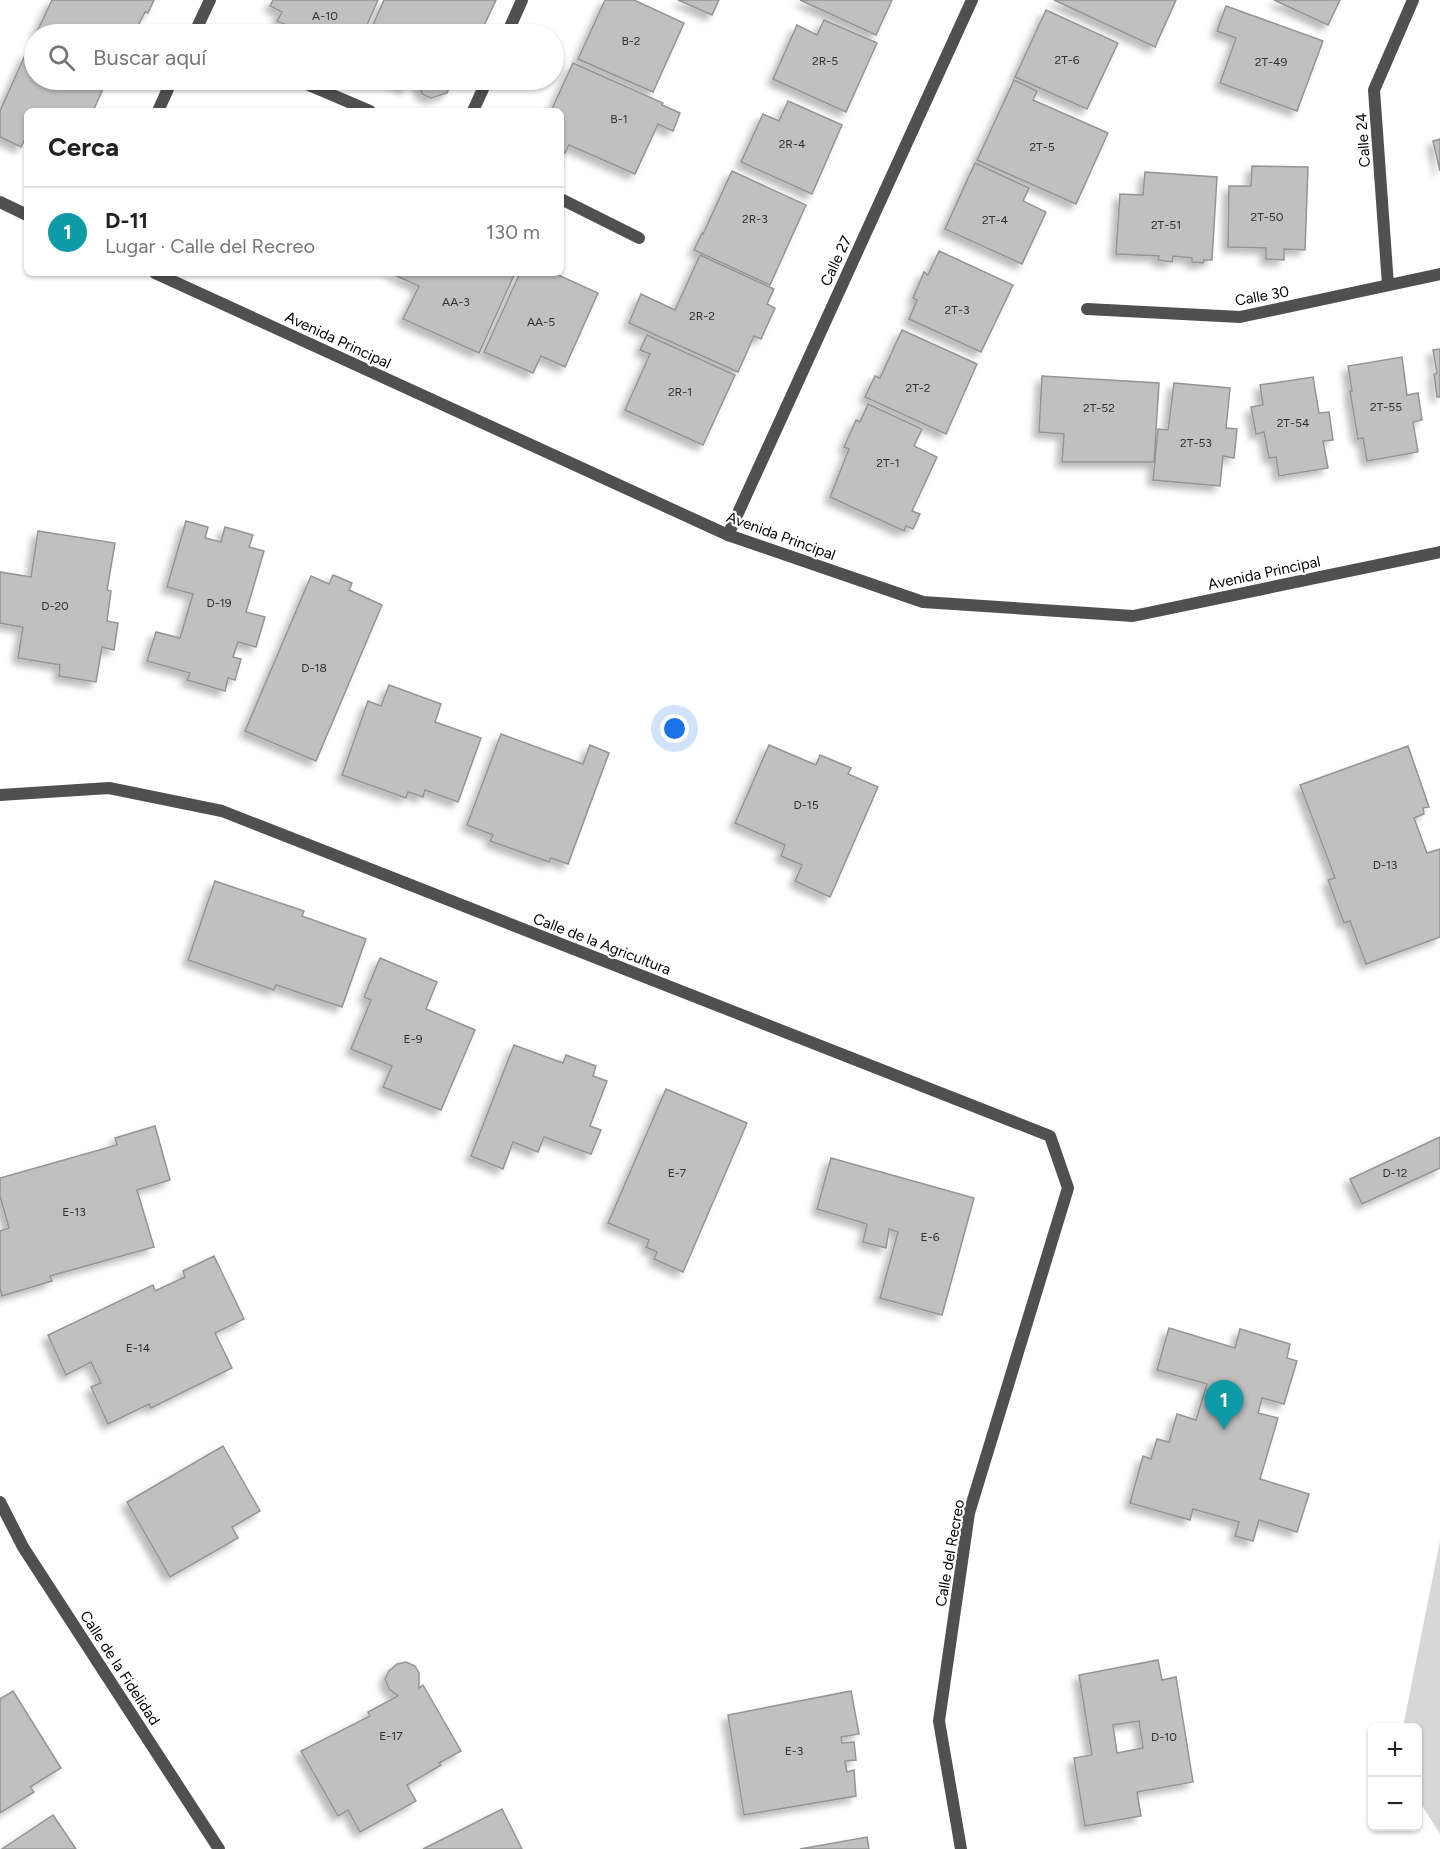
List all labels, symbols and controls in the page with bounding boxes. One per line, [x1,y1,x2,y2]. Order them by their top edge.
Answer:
house number: A-10 [312,9,338,23]
search box [24,24,564,90]
house number: B-2 [621,34,641,48]
icon: search [45,41,78,74]
text: Buscar aquí [93,44,206,71]
house number: 2T-6 [1054,53,1080,67]
house number: 2R-5 [812,54,838,68]
house number: 2T-49 [1255,55,1287,69]
house number: B-1 [610,112,628,126]
street label: Calle 24 [1352,112,1374,168]
text: Cerca [48,131,119,163]
house number: 2R-4 [779,137,806,151]
house number: 2T-5 [1029,140,1055,154]
text: D-11 [105,207,148,234]
house number: 2T-50 [1251,210,1284,224]
house number: 2R-3 [742,212,768,226]
house number: 2T-4 [982,213,1008,227]
house number: 2T-51 [1151,218,1181,232]
text: 1 [63,220,72,244]
text: 130 m [486,220,540,244]
street label: Calle 27 [817,233,855,289]
text: Lugar · Calle del Recreo [105,234,315,258]
street label: Calle 30 [1233,282,1291,310]
house number: AA-3 [442,295,470,309]
house number: 2T-3 [945,303,969,317]
street label: Avenida Principal [282,308,394,372]
house number: 2R-2 [689,309,715,323]
house number: AA-5 [527,315,555,329]
house number: 2T-2 [905,381,931,395]
house number: 2R-1 [668,385,692,399]
house number: 2T-55 [1370,400,1402,414]
house number: 2T-52 [1083,401,1115,415]
house number: 2T-54 [1277,416,1310,430]
house number: 2T-53 [1180,436,1212,450]
house number: 2T-1 [876,456,900,470]
street label: Avenida Principal [724,508,838,564]
street label: Avenida Principal [1206,552,1322,594]
house number: D-19 [206,596,232,610]
house number: D-20 [41,599,69,613]
house number: D-18 [301,661,327,675]
your location [660,714,689,743]
house number: D-15 [793,798,819,812]
house number: D-13 [1373,858,1397,872]
street label: Calle de la Agricultura [530,909,674,979]
house number: E-9 [404,1032,423,1046]
house number: E-7 [668,1166,687,1180]
house number: D-12 [1383,1166,1407,1180]
house number: E-13 [62,1205,86,1219]
house number: E-6 [921,1230,940,1244]
house number: E-14 [126,1341,151,1355]
pin: 1 [1204,1380,1244,1430]
street label: Calle del Recreo [932,1498,968,1608]
street label: Calle de la Fidelidad [76,1607,164,1729]
map controls [1368,1723,1422,1831]
button: + [1368,1723,1422,1777]
house number: E-17 [379,1729,403,1743]
house number: D-10 [1151,1730,1177,1744]
house number: E-3 [785,1744,803,1758]
button: − [1368,1777,1422,1831]

